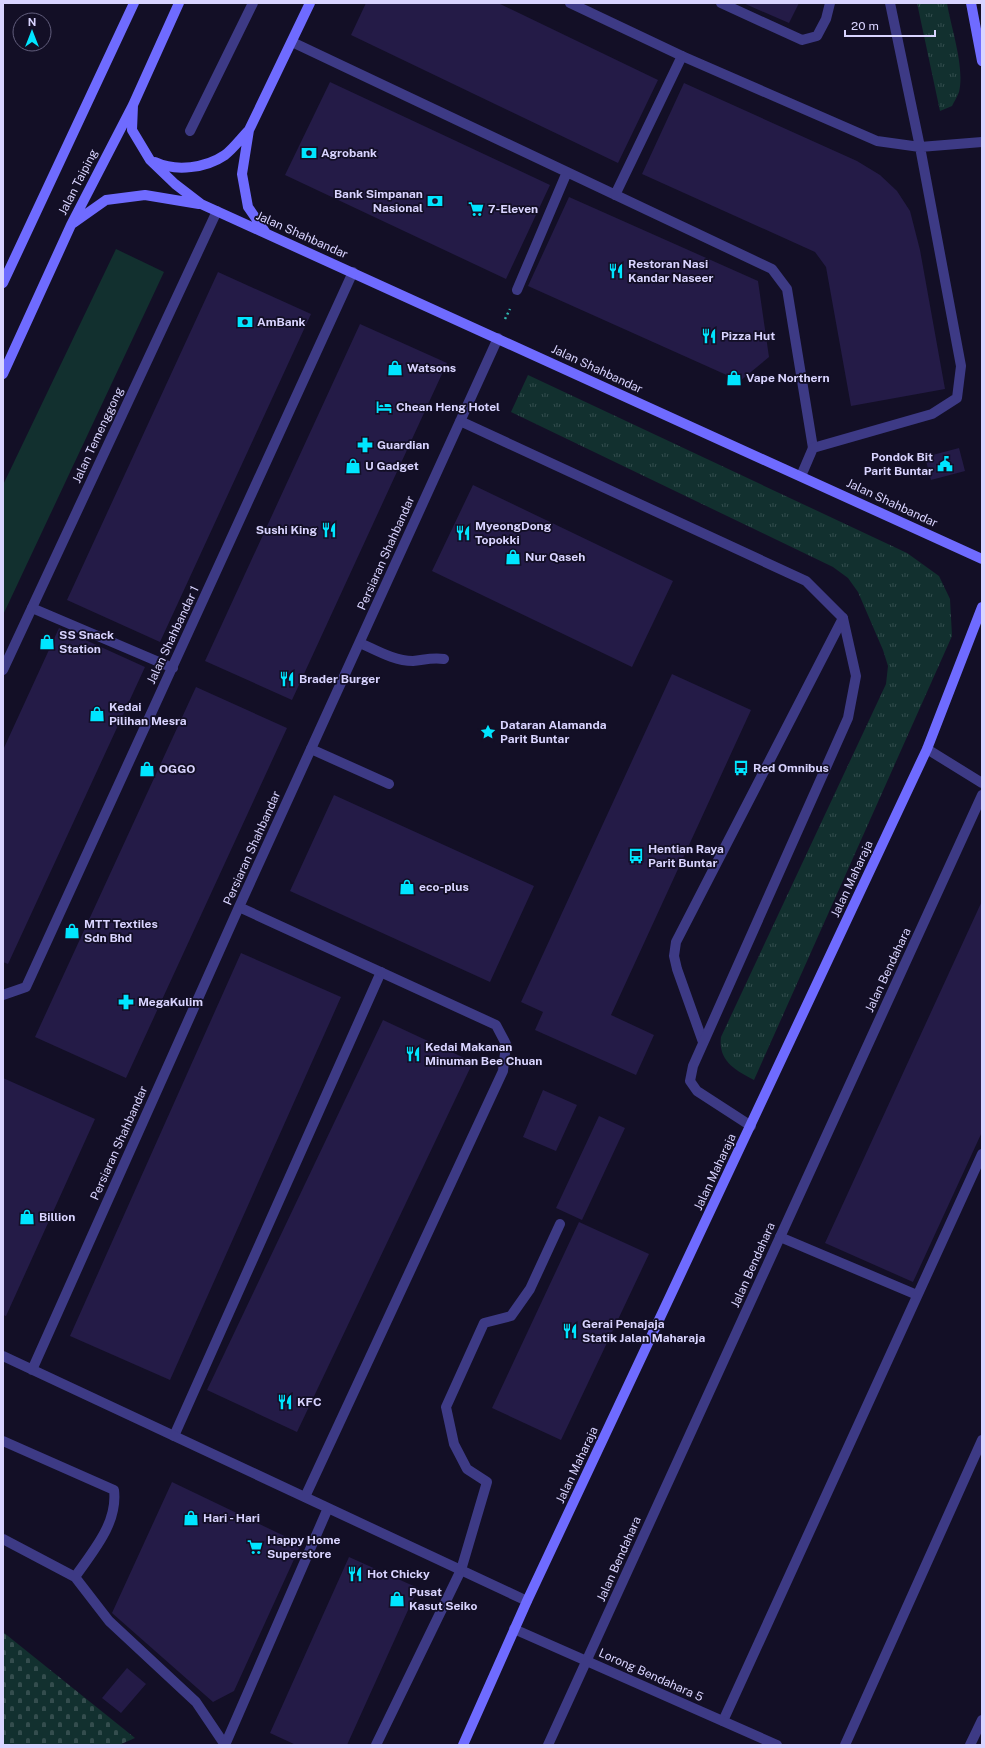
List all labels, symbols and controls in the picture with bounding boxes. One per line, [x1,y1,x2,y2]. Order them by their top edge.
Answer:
north arrow [12,12,52,52]
scale bar [845,12,935,38]
text: N [28,16,36,28]
text: 20 m [851,19,879,33]
bank icon: Agrobank [300,144,318,162]
place label: Agrobank [321,146,377,160]
street label: Jalan Taiping [55,147,101,217]
place label: Bank Simpanan Nasional [334,187,423,215]
bank icon: Bank Simpanan Nasional [426,192,444,210]
supermarket icon: 7-Eleven [467,200,485,218]
place label: 7-Eleven [488,202,538,216]
street label: Jalan Shahbandar [254,208,350,262]
place label: Restoran Nasi Kandar Naseer [628,257,713,285]
restaurant icon: Restoran Nasi Kandar Naseer [607,262,625,280]
bank icon: AmBank [236,313,254,331]
place label: AmBank [257,315,306,329]
restaurant icon: Pizza Hut [700,327,718,345]
place label: Pizza Hut [721,329,775,343]
street label: Jalan Shahbandar [549,342,645,396]
shop icon: Watsons [386,359,404,377]
place label: Watsons [407,361,456,375]
shop icon: Vape Northern [725,369,743,387]
place label: Vape Northern [746,371,830,385]
street label: Jalan Temenggong [70,385,126,485]
hotel icon: Chean Heng Hotel [375,398,393,416]
place label: Chean Heng Hotel [396,400,500,414]
pharmacy icon: Guardian [356,436,374,454]
place label: Guardian [377,438,429,452]
place label: Pondok Bit Parit Buntar [864,450,933,478]
public building icon: Pondok Bit Parit Buntar [936,455,954,473]
shop icon: U Gadget [344,457,362,475]
place label: U Gadget [365,459,419,473]
street label: Jalan Shahbandar [844,476,940,530]
street label: Persiaran Shahbandar [355,494,418,612]
place label: MyeongDong Topokki [475,519,552,547]
restaurant icon: Sushi King [320,521,338,539]
place label: Sushi King [256,523,317,537]
restaurant icon: MyeongDong Topokki [454,524,472,542]
shop icon: Nur Qaseh [504,548,522,566]
place label: Nur Qaseh [525,550,585,564]
street label: Jalan Shahbandar 1 [144,584,202,686]
place label: SS Snack Station [59,628,114,656]
shop icon: SS Snack Station [38,633,56,651]
restaurant icon: Brader Burger [278,670,296,688]
place label: Brader Burger [299,672,380,686]
place label: Kedai Pilihan Mesra [109,700,187,728]
shop icon: Kedai Pilihan Mesra [88,705,106,723]
place label: Dataran Alamanda Parit Buntar [500,718,607,746]
place icon: Dataran Alamanda Parit Buntar [479,723,497,741]
bus stop icon: Red Omnibus [732,759,750,777]
shop icon: OGGO [138,760,156,778]
place label: Red Omnibus [753,761,829,775]
place label: OGGO [159,762,195,776]
street label: Persiaran Shahbandar [221,789,284,907]
street label: Jalan Maharaja [828,838,876,920]
place label: Hentian Raya Parit Buntar [648,842,724,870]
bus stop icon: Hentian Raya Parit Buntar [627,847,645,865]
shop icon: eco-plus [398,878,416,896]
place label: eco-plus [419,880,469,894]
place label: MTT Textiles Sdn Bhd [84,917,158,945]
shop icon: MTT Textiles Sdn Bhd [63,922,81,940]
street label: Jalan Bendahara [862,926,914,1014]
pharmacy icon: MegaKulim [117,993,135,1011]
place label: MegaKulim [138,995,203,1009]
place label: Kedai Makanan Minuman Bee Chuan [425,1040,542,1068]
restaurant icon: Kedai Makanan Minuman Bee Chuan [404,1045,422,1063]
street label: Persiaran Shahbandar [88,1084,151,1202]
street label: Jalan Maharaja [691,1131,739,1213]
shop icon: Billion [18,1208,36,1226]
place label: Billion [39,1210,75,1224]
street label: Jalan Bendahara [728,1220,778,1310]
place label: Gerai Penajaja Statik Jalan Maharaja [582,1317,705,1345]
restaurant icon: Gerai Penajaja Statik Jalan Maharaja [561,1322,579,1340]
restaurant icon: KFC [276,1393,294,1411]
place label: KFC [297,1395,322,1409]
street label: Jalan Maharaja [553,1424,601,1506]
shop icon: Hari - Hari [182,1509,200,1527]
place label: Hari - Hari [203,1511,260,1525]
street label: Jalan Bendahara [594,1514,644,1604]
place label: Happy Home Superstore [267,1533,341,1561]
supermarket icon: Happy Home Superstore [246,1538,264,1556]
restaurant icon: Hot Chicky [346,1565,364,1583]
place label: Hot Chicky [367,1567,430,1581]
place label: Pusat Kasut Seiko [409,1585,477,1613]
shop icon: Pusat Kasut Seiko [388,1590,406,1608]
street label: Lorong Bendahara 5 [597,1646,706,1705]

